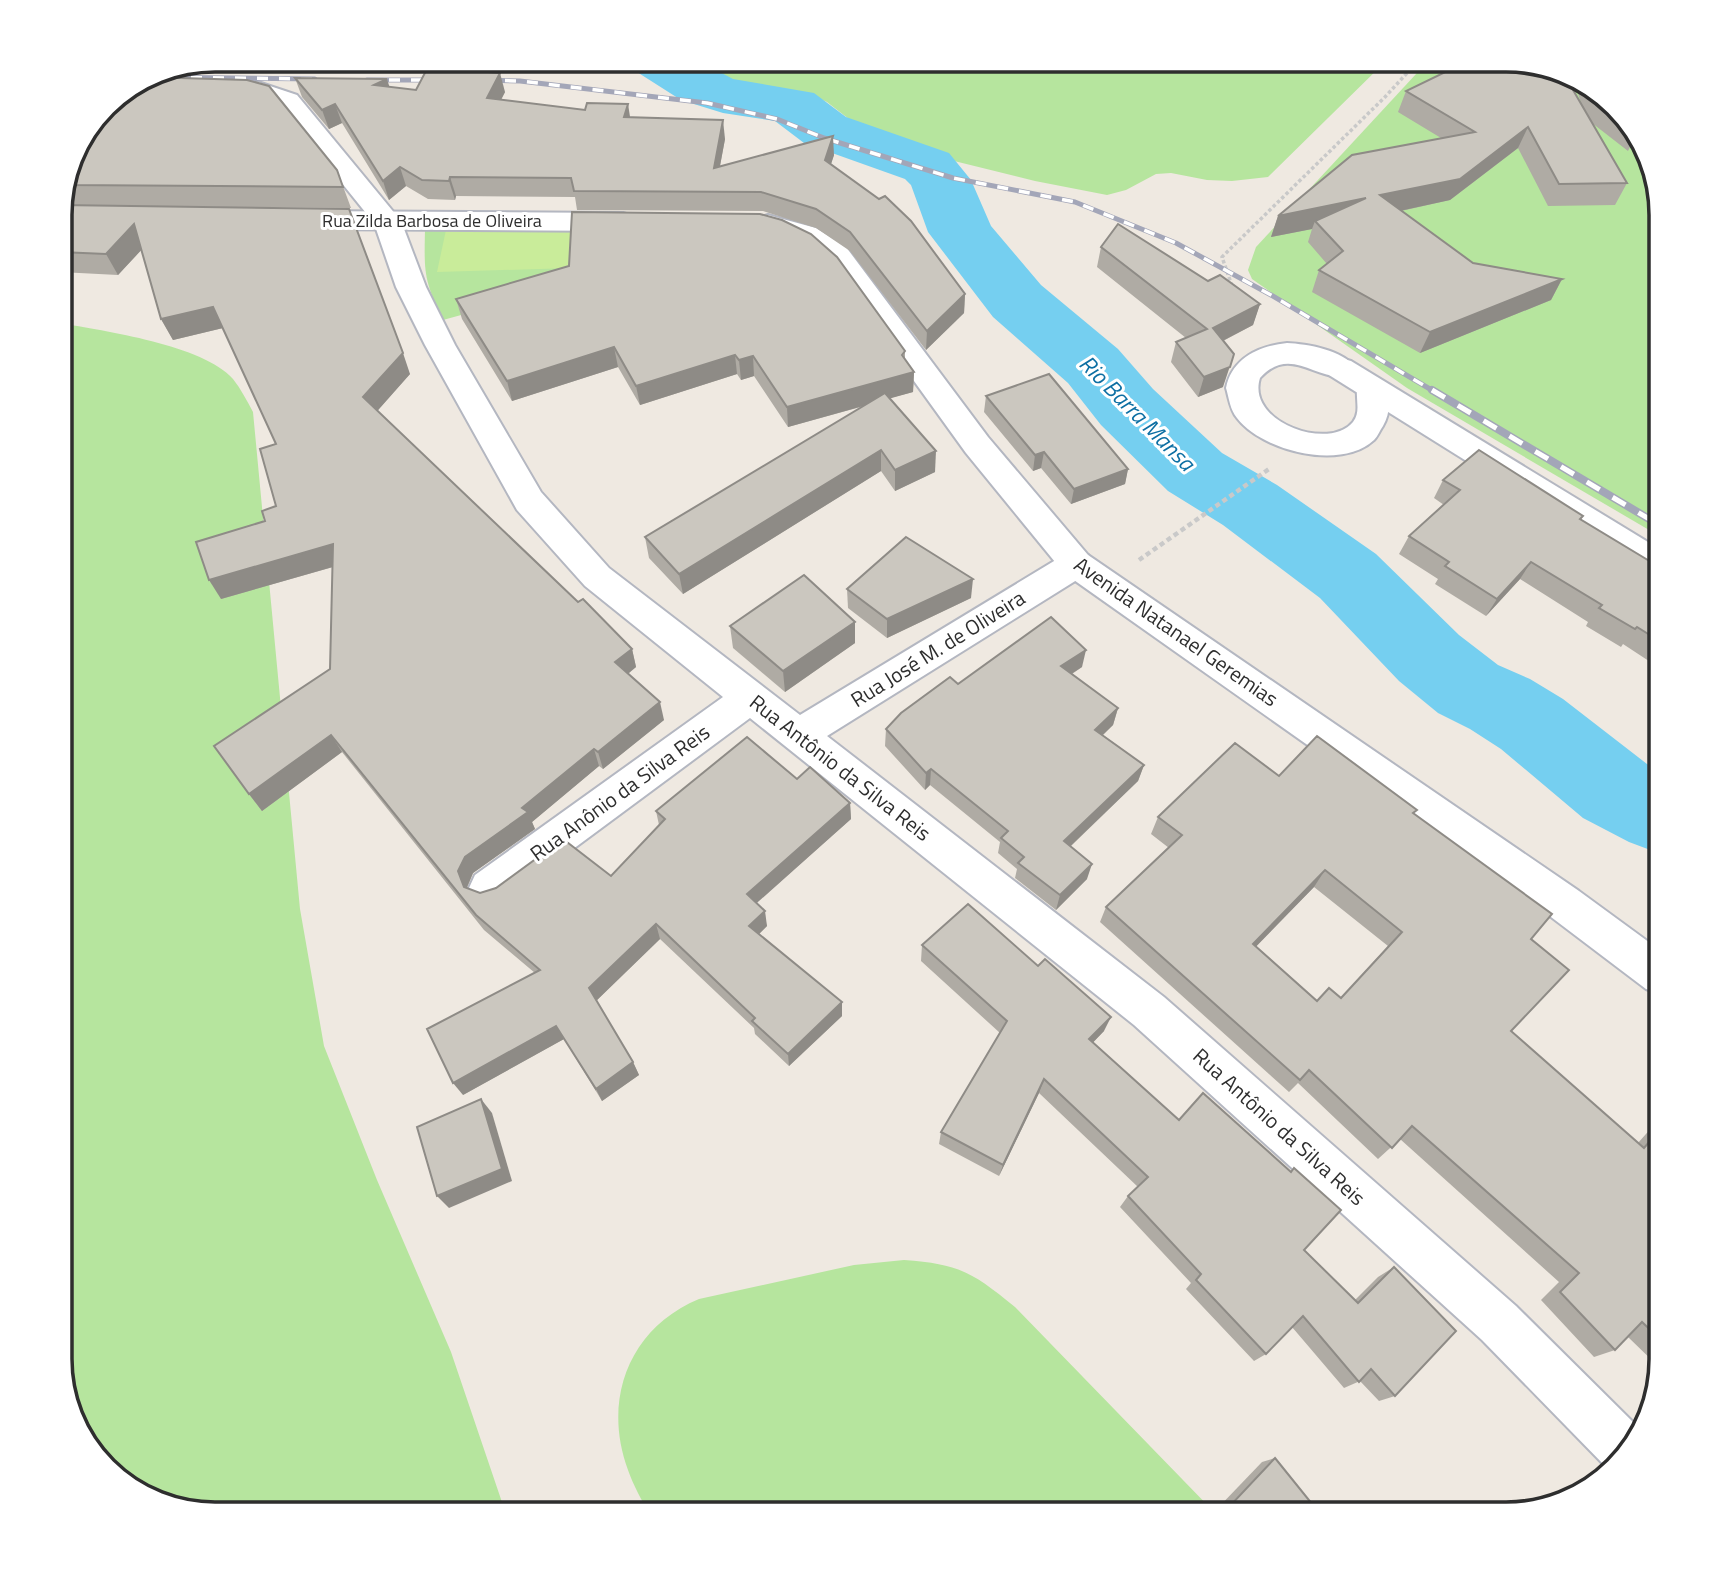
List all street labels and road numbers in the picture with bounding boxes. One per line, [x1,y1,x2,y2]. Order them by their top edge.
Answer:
street label: Rua Zilda Barbosa de Oliveira [322,207,542,234]
street label: Avenida Natanael Geremias [1068,548,1285,714]
street label: Rua José M. de Oliveira [844,581,1031,715]
street label: Rua Antônio da Silva Reis [743,686,938,848]
street label: Rua Anônio da Silva Reis [523,716,716,868]
street label: Rua Antônio da Silva Reis [1186,1040,1373,1213]

